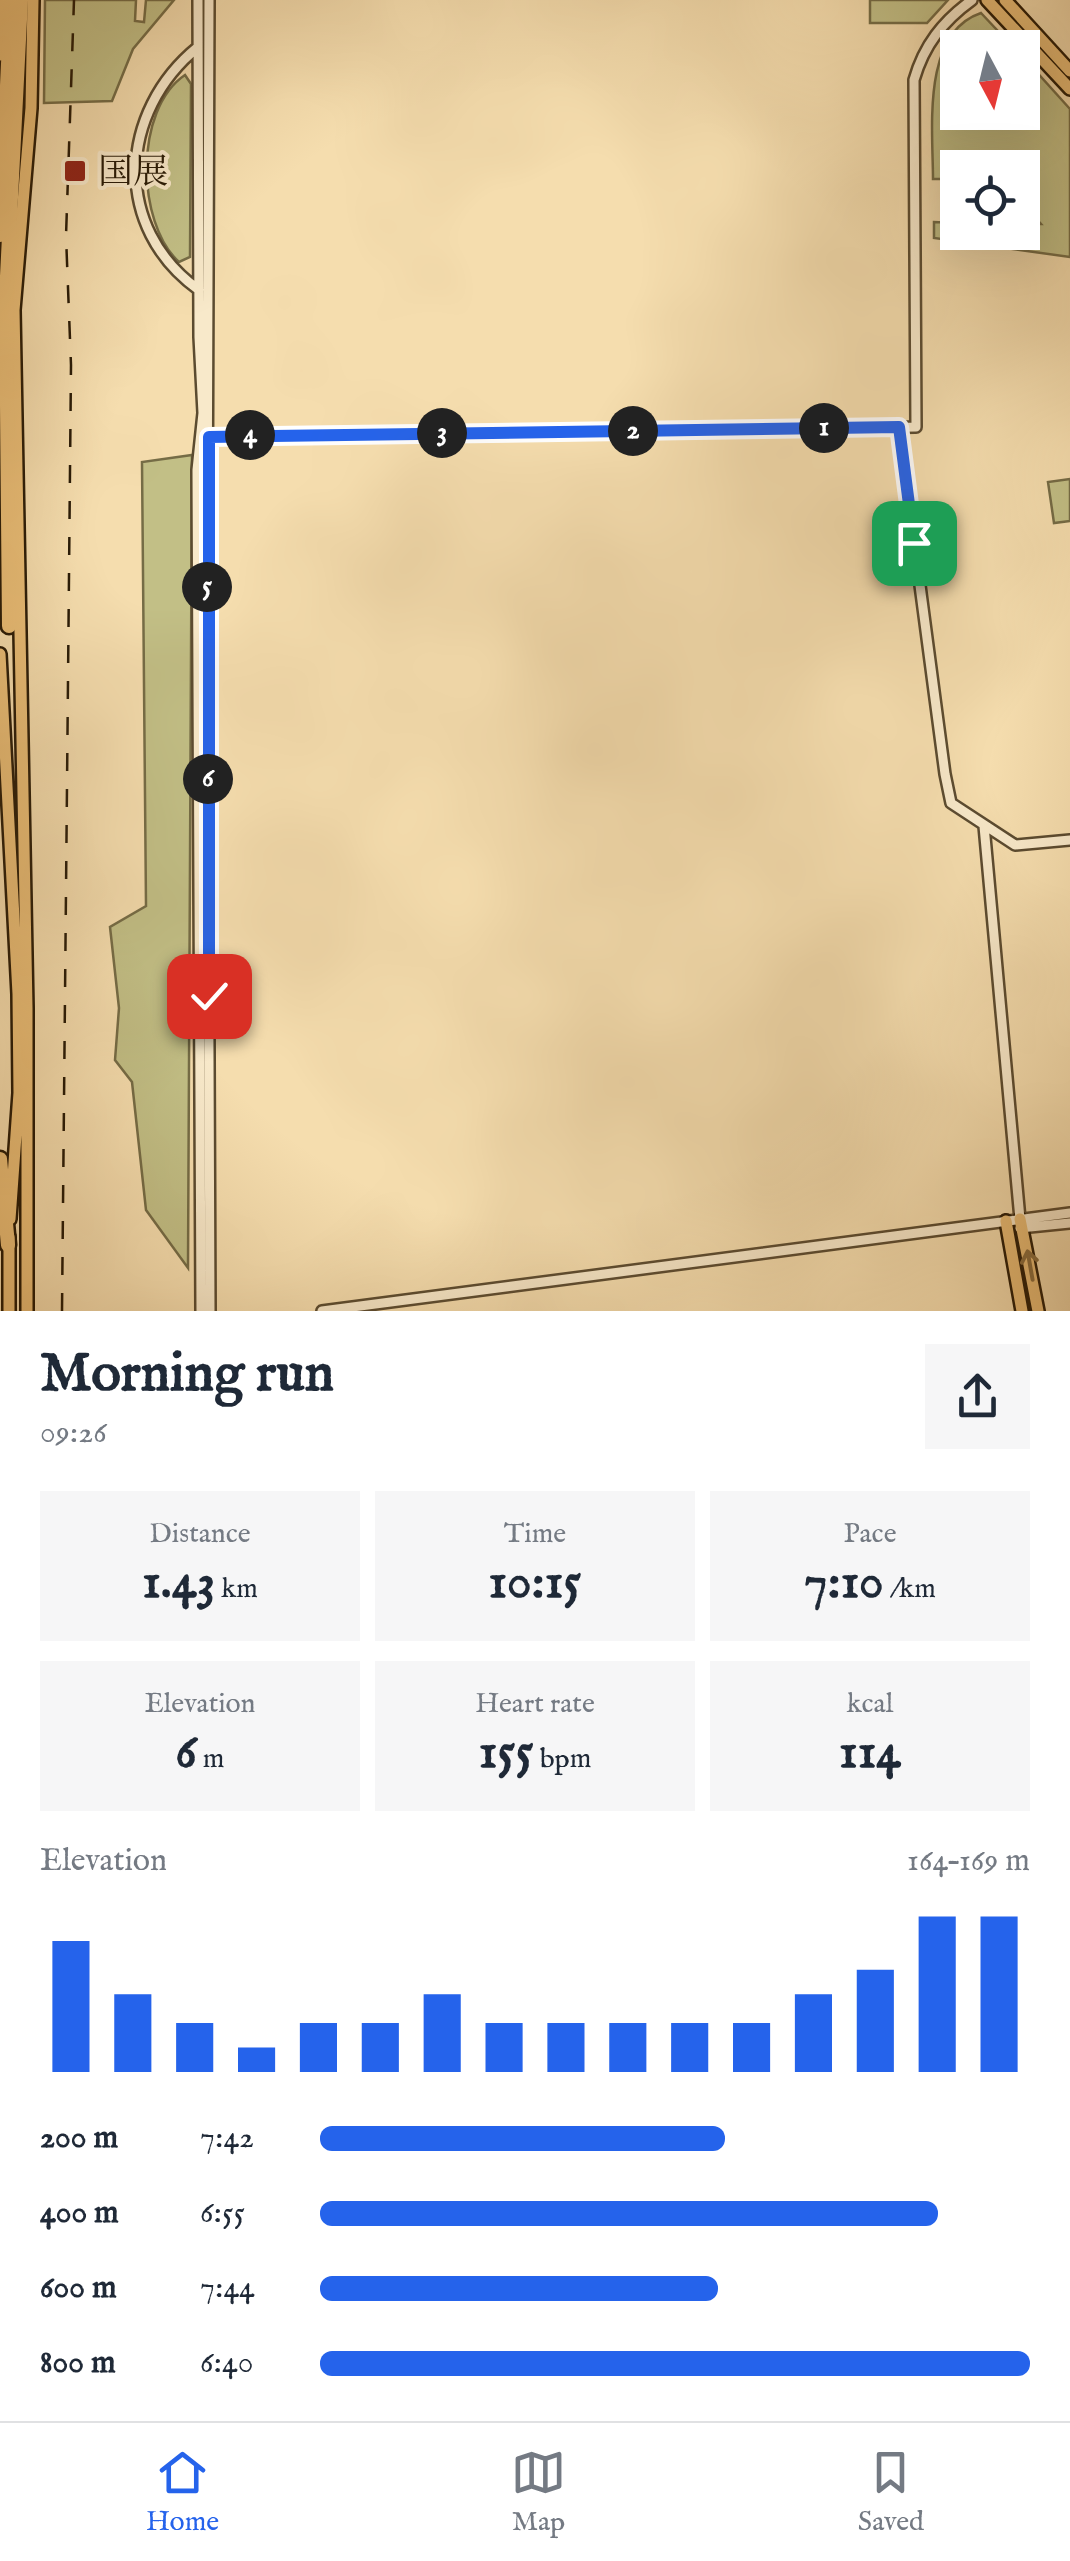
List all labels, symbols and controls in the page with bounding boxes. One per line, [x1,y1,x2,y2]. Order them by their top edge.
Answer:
north arrow [940,30,1040,130]
map controls [940,30,1040,250]
button: locate [940,150,1040,250]
place label: 国展 [98,151,168,196]
marker: 国展 [62,158,88,184]
pin: 1 [799,403,849,453]
pin: 2 [608,406,658,456]
pin: 3 [417,408,467,458]
pin: 4 [225,410,275,460]
text: 1 [819,410,829,445]
text: 2 [626,413,640,448]
text: 3 [437,415,447,450]
text: 4 [243,417,257,452]
pin [872,501,957,586]
icon: arrive [887,516,942,571]
pin: 5 [182,562,232,612]
text: 5 [202,569,212,604]
pin: 6 [183,754,233,804]
text: 6 [202,761,214,796]
pin [167,954,252,1039]
icon: check [182,969,237,1024]
one-way arrow [1020,1249,1039,1281]
text: Morning run [40,1340,334,1410]
button: share [925,1344,1030,1449]
text: 09:26 [40,1413,107,1454]
text: Distance [149,1517,251,1552]
text: Time [504,1517,566,1552]
text: Pace [844,1517,896,1552]
text: 1.43 [142,1552,215,1615]
text: 10:15 [489,1552,581,1615]
text: 7:10 [804,1552,884,1615]
text: km [215,1572,258,1607]
text: /km [884,1572,936,1607]
text: Elevation [144,1687,256,1722]
text: Heart rate [475,1687,595,1722]
text: kcal [847,1687,893,1722]
text: 6 [176,1722,197,1785]
text: 155 [479,1722,534,1785]
text: 114 [839,1722,901,1785]
text: m [197,1742,224,1777]
text: bpm [534,1742,591,1777]
text: Elevation [40,1841,167,1882]
text: 164–169 m [907,1841,1030,1882]
text: 200 m [40,2118,118,2159]
text: 7:42 [200,2118,254,2159]
text: 400 m [40,2193,119,2234]
text: 6:55 [200,2193,245,2234]
text: 600 m [40,2268,117,2309]
text: 7:44 [200,2268,255,2309]
text: 800 m [40,2343,116,2384]
text: 6:40 [200,2343,253,2384]
tab: Home [146,2445,219,2540]
tab: Map [511,2445,566,2540]
tab: Saved [858,2445,924,2540]

